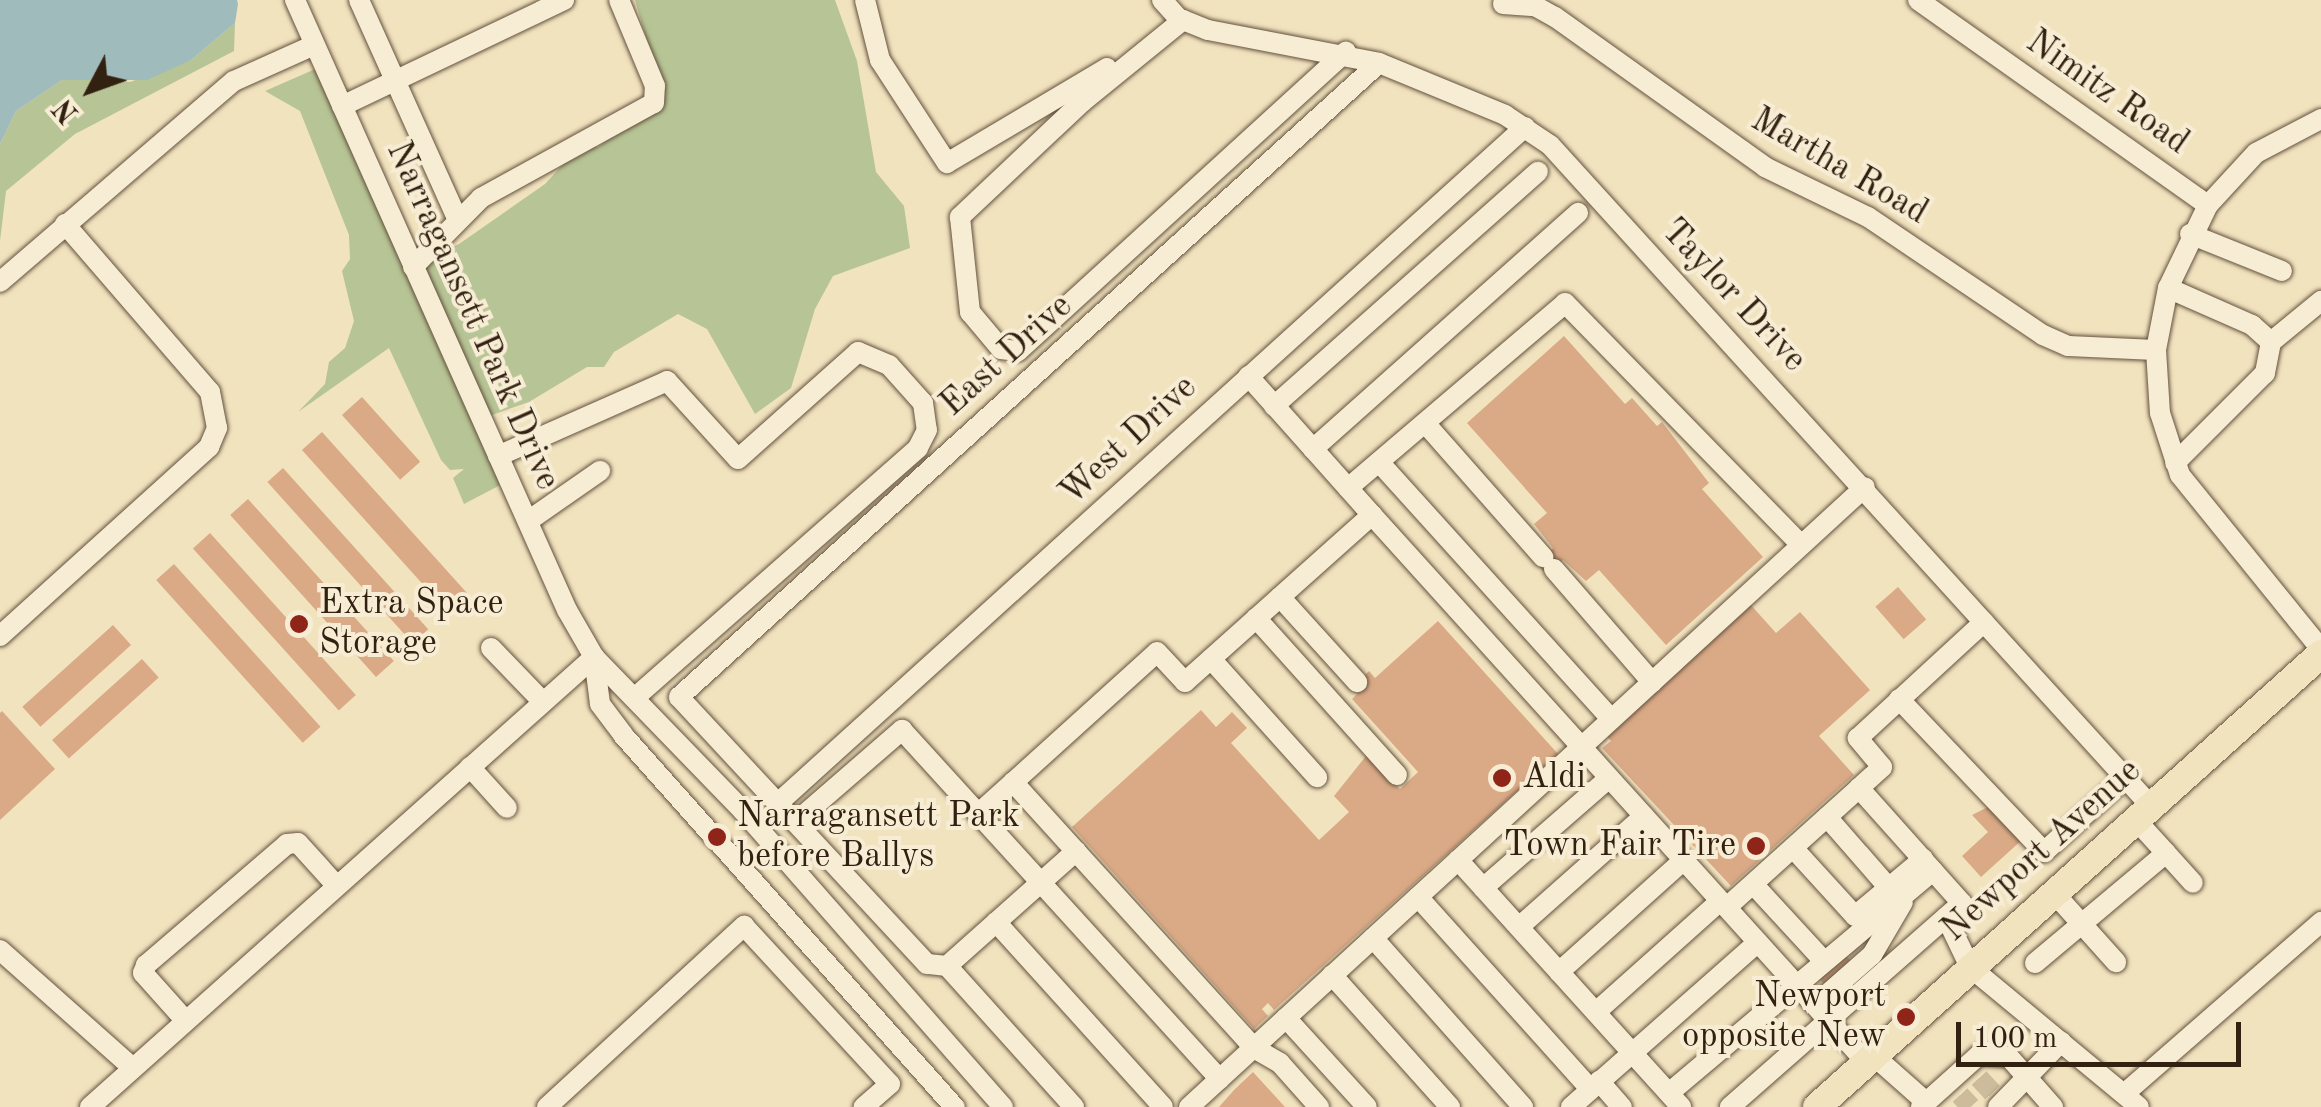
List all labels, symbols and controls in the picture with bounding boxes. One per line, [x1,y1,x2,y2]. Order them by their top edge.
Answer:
street label: Nimitz Road [2018,22,2196,164]
north arrow [40,40,140,140]
text: N [50,92,85,127]
street label: Martha Road [1743,99,1935,235]
street label: Narragansett Park Drive [376,135,568,497]
street label: Taylor Drive [1652,211,1814,381]
street label: East Drive [932,286,1082,426]
street label: West Drive [1052,367,1206,515]
place label: Extra Space Storage [319,583,504,665]
marker: Extra Space Storage [288,613,310,635]
street label: Newport Avenue [1934,751,2150,951]
place label: Aldi [1522,757,1586,799]
marker: Aldi [1491,767,1513,789]
place label: Narragansett Park before Ballys [737,796,1020,878]
place label: Town Fair Tire [1504,825,1736,867]
marker: Narragansett Park before Ballys [706,826,728,848]
marker: Town Fair Tire [1745,835,1767,857]
place label: Newport opposite New [1682,976,1886,1058]
scale bar [1961,1002,2246,1064]
marker: Newport opposite New [1895,1006,1917,1028]
text: 100 m [1973,1024,2057,1054]

